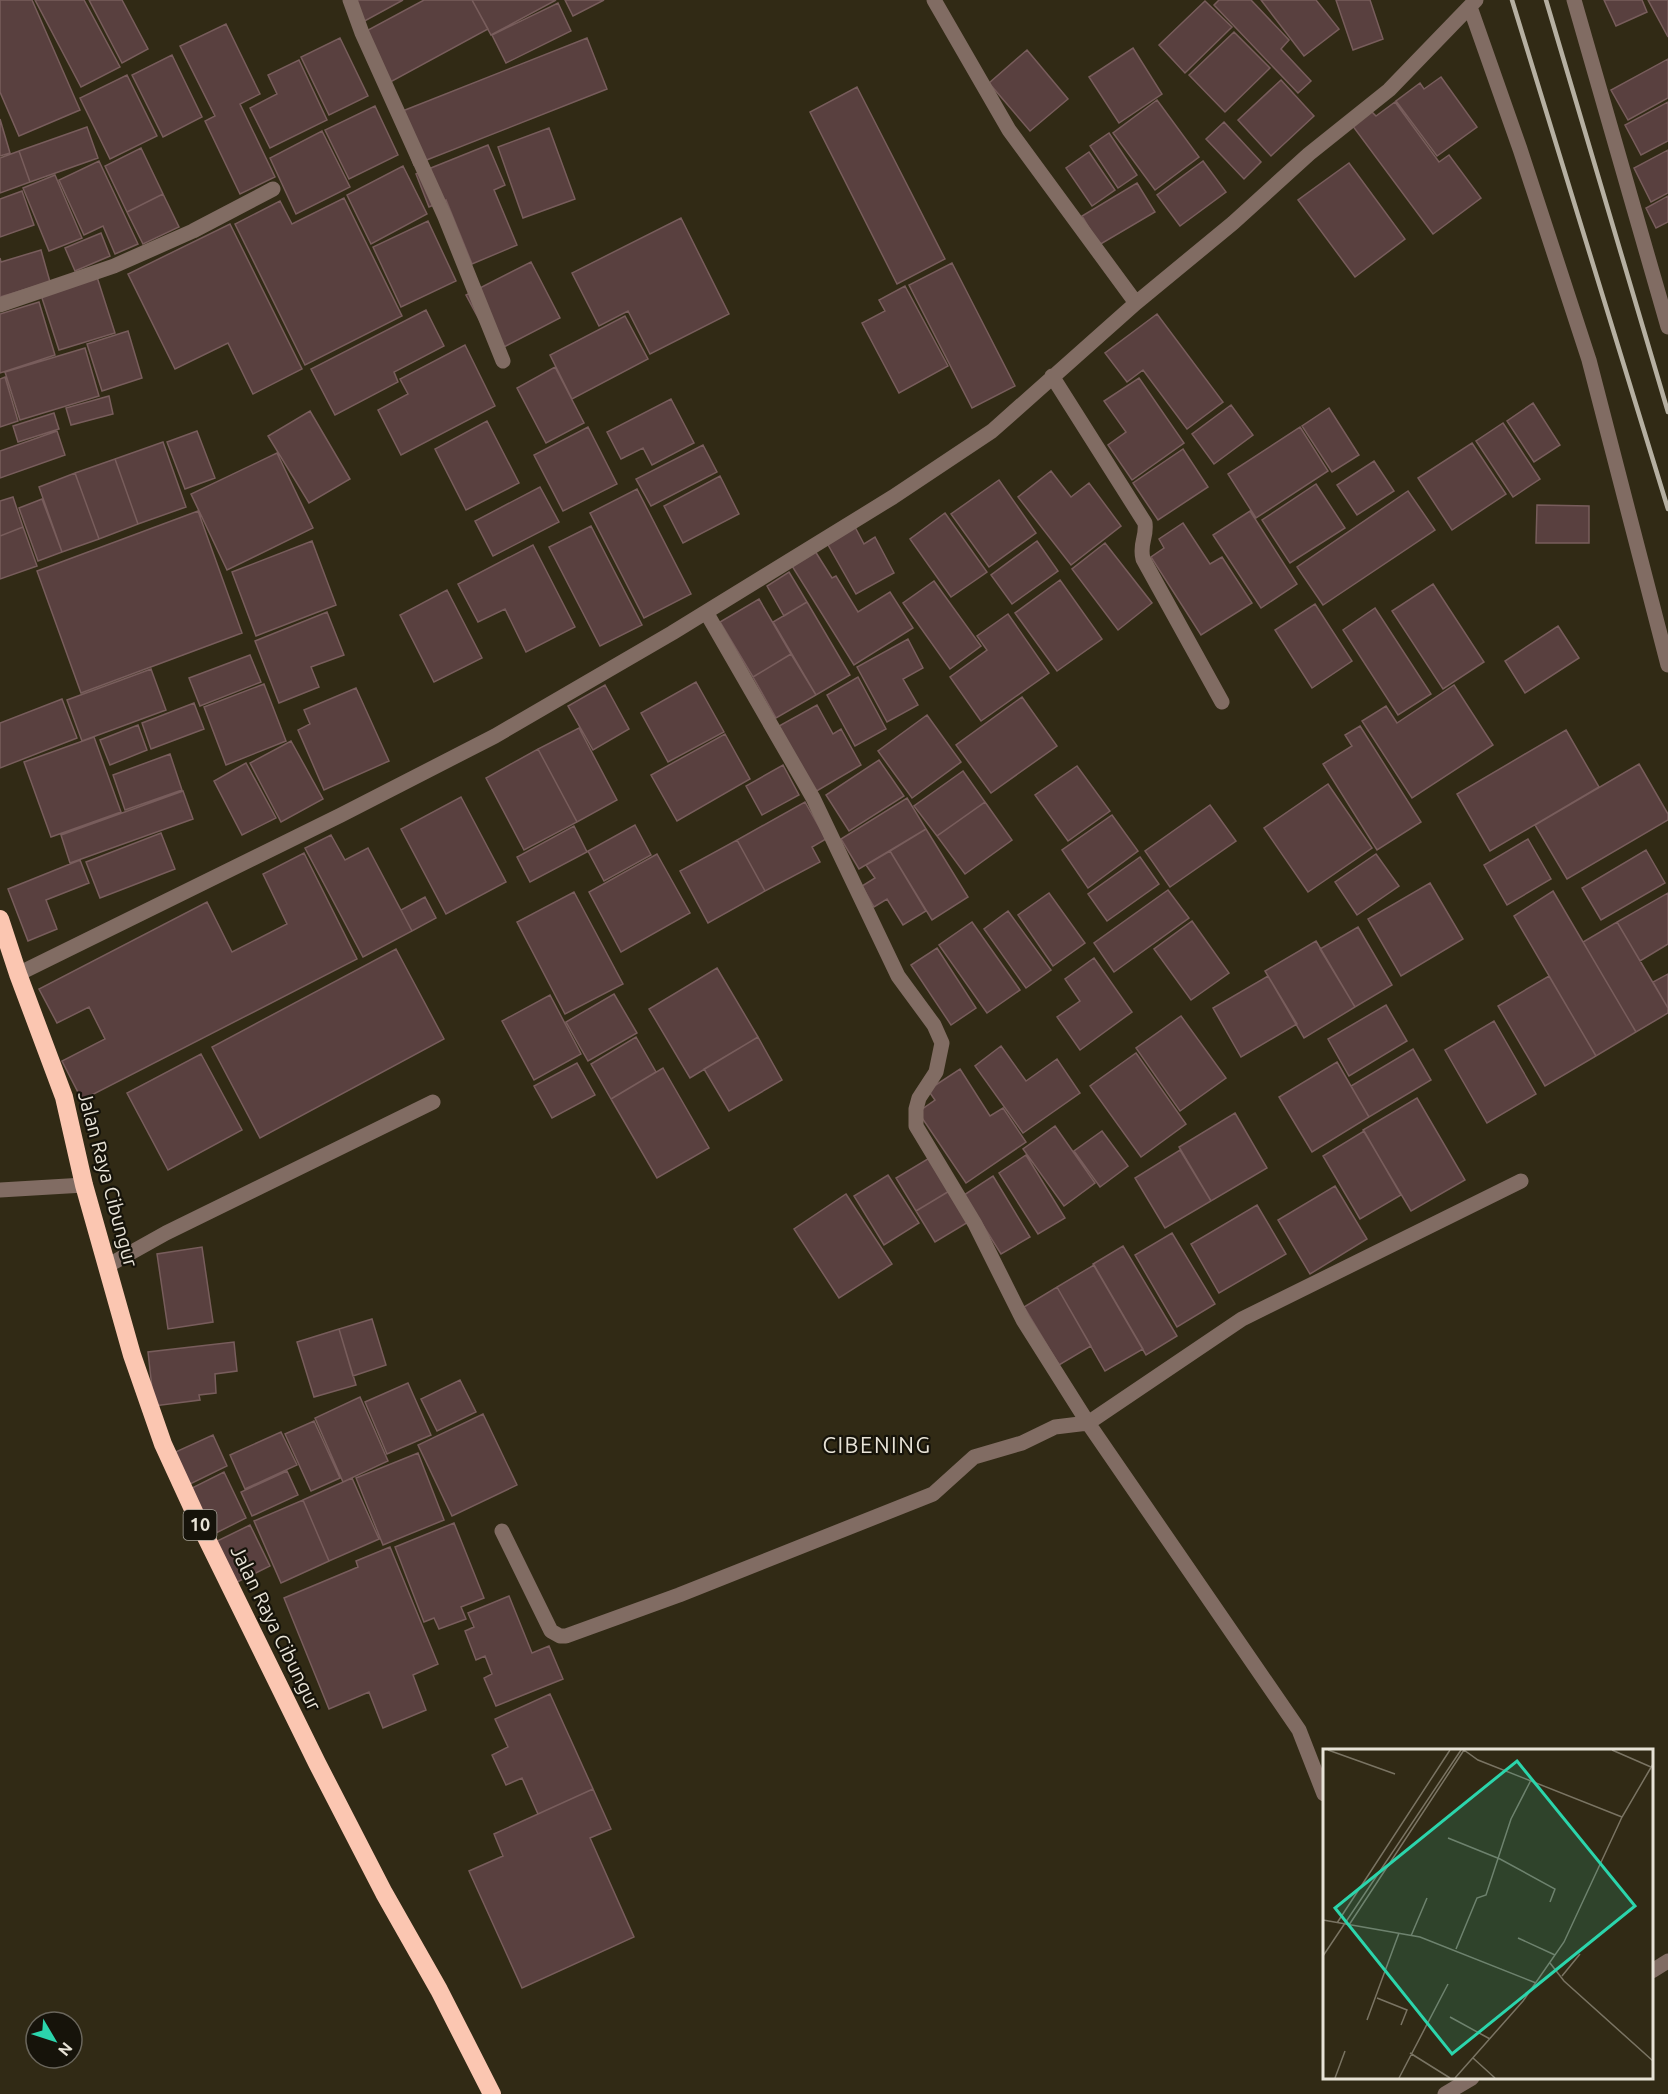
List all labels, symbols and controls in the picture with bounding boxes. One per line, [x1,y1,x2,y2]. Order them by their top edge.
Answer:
street label: Jalan Raya Cibungur [74,1088,143,1270]
district label: CIBENING [822,1432,932,1457]
road number: 10 [184,1510,216,1540]
street label: Jalan Raya Cibungur [226,1541,327,1715]
inset map [1323,1749,1653,2079]
north arrow [24,2010,84,2070]
text: N [55,2039,76,2060]

